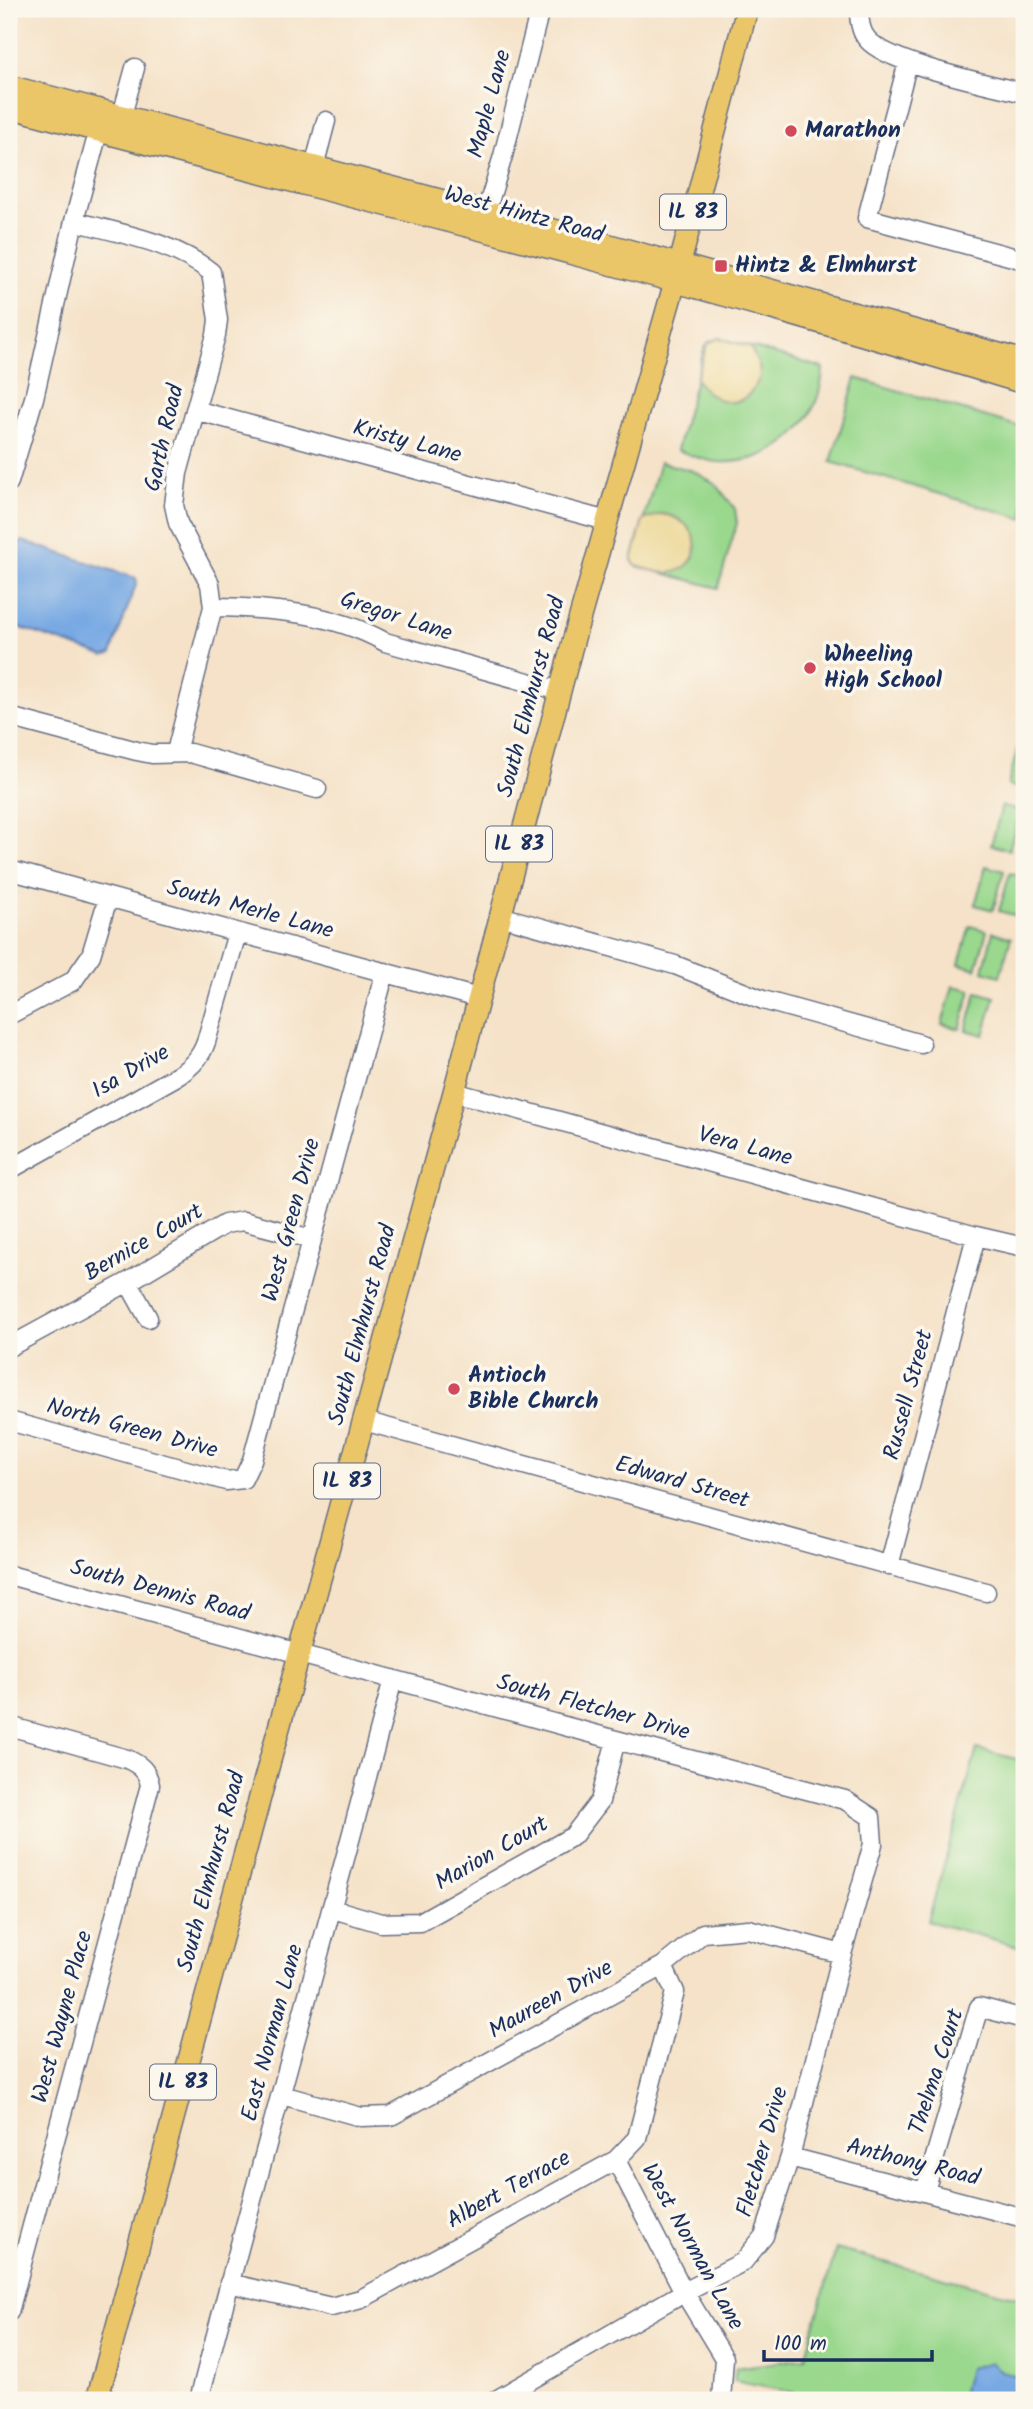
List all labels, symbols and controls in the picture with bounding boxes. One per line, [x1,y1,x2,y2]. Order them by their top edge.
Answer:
street label: Maple Lane [458,46,522,162]
place label: Marathon [805,113,901,149]
marker: Marathon [783,123,799,139]
street label: West Hintz Road [440,176,608,254]
road number: IL 83 [660,194,726,230]
place label: Hintz & Elmhurst [735,248,918,284]
marker: Hintz & Elmhurst [713,258,729,274]
street label: Garth Road [135,380,195,495]
street label: Kristy Lane [349,410,465,474]
street label: Gregor Lane [335,582,457,652]
street label: South Elmhurst Road [488,592,576,801]
place label: Wheeling High School [824,637,943,699]
marker: Wheeling High School [802,660,818,676]
road number: IL 83 [486,826,552,862]
street label: South Merle Lane [163,870,337,950]
street label: Isa Drive [85,1035,177,1109]
street label: Vera Lane [694,1117,796,1177]
street label: West Green Drive [253,1134,331,1306]
street label: Bernice Court [78,1194,211,1292]
street label: South Elmhurst Road [319,1220,407,1429]
street label: Russell Street [874,1325,944,1464]
place label: Antioch Bible Church [468,1358,598,1420]
marker: Antioch Bible Church [446,1381,462,1397]
street label: North Green Drive [42,1389,222,1469]
street label: Edward Street [611,1447,754,1520]
road number: IL 83 [314,1464,380,1498]
street label: South Dennis Road [66,1550,254,1632]
street label: South Fletcher Drive [492,1665,694,1751]
street label: South Elmhurst Road [168,1767,256,1976]
street label: Marion Court [429,1806,556,1901]
street label: West Wayne Place [23,1927,103,2107]
street label: East Norman Lane [232,1940,314,2126]
street label: Maureen Drive [482,1951,620,2049]
street label: Thelma Court [900,2003,975,2140]
road number: IL 83 [150,2064,216,2100]
street label: Fletcher Drive [727,2082,799,2222]
street label: Anthony Road [843,2129,984,2197]
street label: Albert Terrace [440,2141,578,2239]
street label: West Norman Lane [631,2157,753,2337]
scale bar [764,2318,932,2362]
text: 100 m [774,2328,827,2361]

